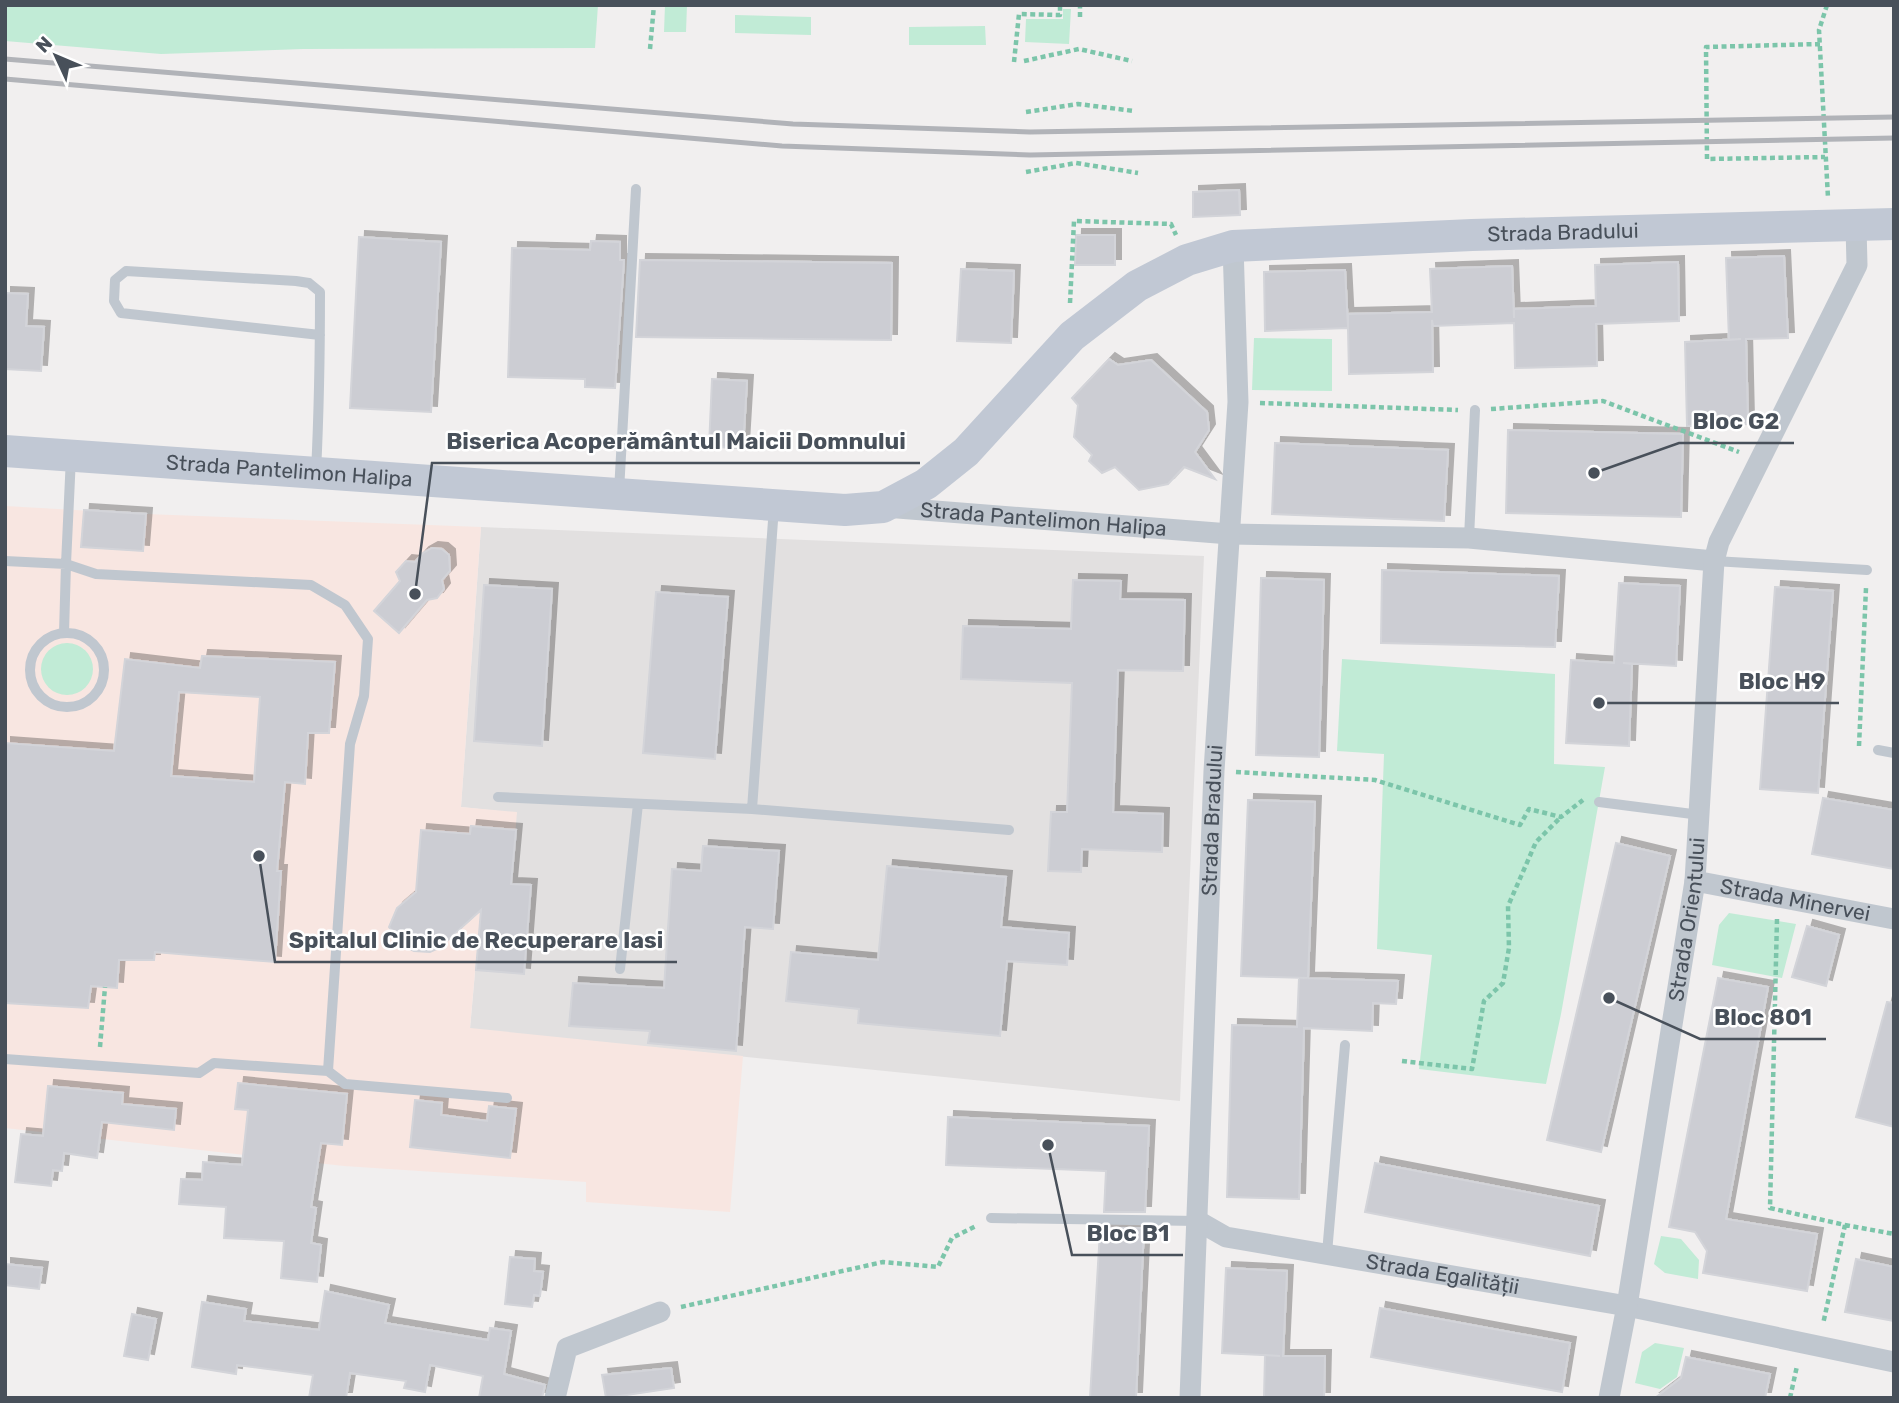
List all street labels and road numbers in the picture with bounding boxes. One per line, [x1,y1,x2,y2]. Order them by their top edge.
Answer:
street label: Strada Bradului [1487,218,1639,247]
street label: Strada Pantelimon Halipa [165,449,413,492]
street label: Strada Pantelimon Halipa [919,497,1168,541]
street label: Strada Bradului [1196,744,1228,897]
street label: Strada Orientului [1663,837,1710,1003]
street label: Strada Minervei [1718,873,1872,926]
street label: Strada Egalității [1364,1248,1521,1299]

